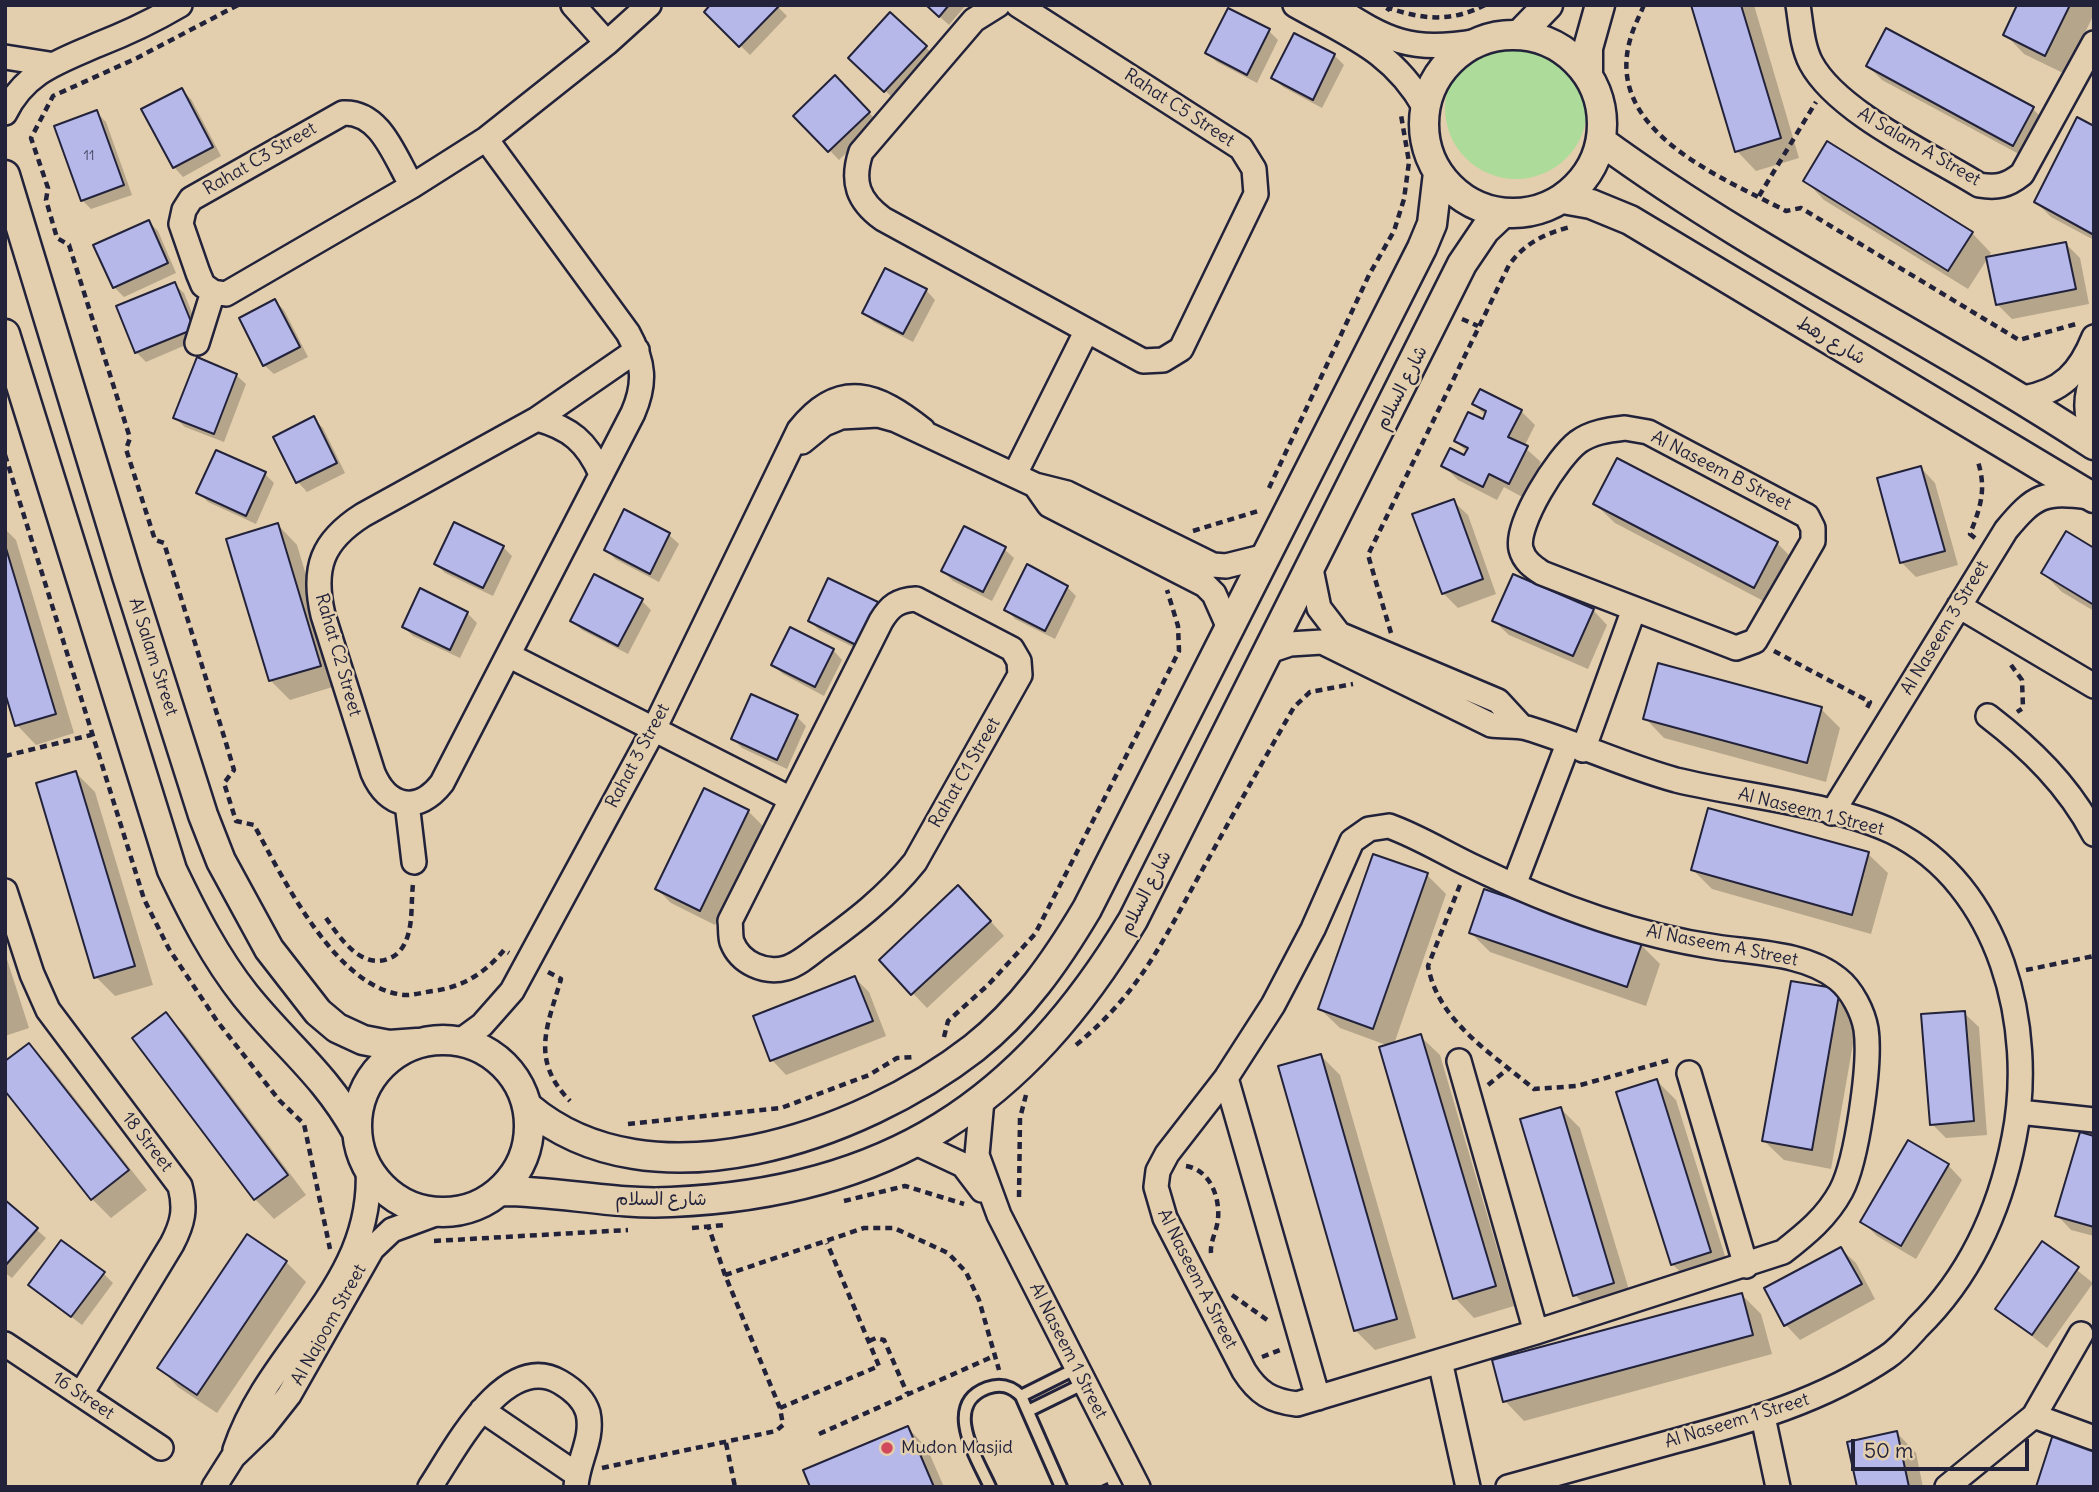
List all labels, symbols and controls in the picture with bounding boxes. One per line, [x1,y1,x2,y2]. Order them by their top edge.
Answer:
street label: Rahat C5 Street [1120,64,1238,152]
street label: Al Salam A Street [1854,103,1984,191]
street label: Rahat C3 Street [200,118,320,200]
house number: 11 [83,148,95,164]
street label: شارع رهط [1793,312,1869,370]
street label: شارع السلام [1372,342,1432,434]
street label: Al Naseem B Street [1647,426,1795,516]
street label: Al Naseem 3 Street [1896,557,1994,699]
street label: Rahat C2 Street [310,591,366,719]
street label: Al Salam Street [124,595,182,719]
street label: Rahat 3 Street [601,700,675,812]
street label: Rahat C1 Street [925,714,1005,832]
street label: Al Naseem 1 Street [1736,783,1886,841]
street label: شارع السلام [1116,847,1176,939]
street label: Al Naseem A Street [1644,921,1800,971]
street label: 18 Street [117,1108,177,1176]
street label: شارع السلام [615,1189,707,1211]
street label: Al Naseem A Street [1152,1205,1242,1353]
street label: Al Najoom Street [287,1261,371,1389]
street label: Al Naseem 1 Street [1024,1279,1112,1423]
street label: 16 Street [48,1368,118,1424]
street label: Al Naseem 1 Street [1662,1389,1812,1453]
scale bar [1854,1426,2032,1470]
place label: Mudon Masjid [901,1437,1013,1459]
text: 50 m [1864,1437,1913,1464]
marker: Mudon Masjid [879,1440,895,1456]

